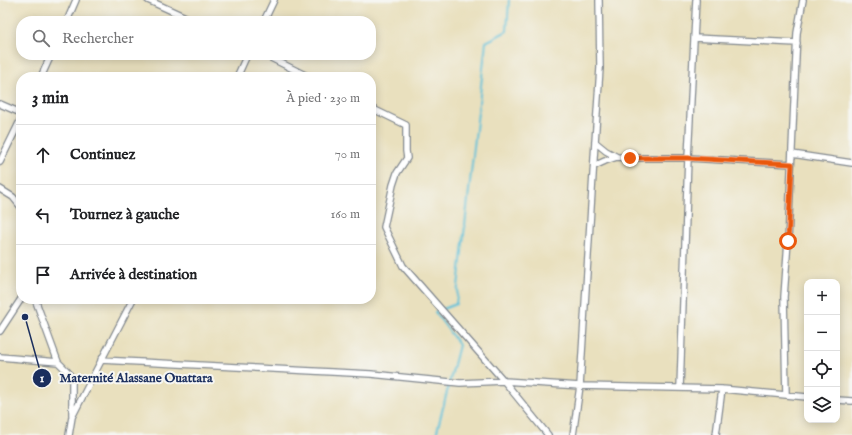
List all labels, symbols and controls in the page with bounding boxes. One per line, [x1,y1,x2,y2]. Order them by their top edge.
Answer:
search box [16,16,376,60]
icon: search [30,27,52,49]
text: Rechercher [62,29,134,48]
text: 3 min [32,88,69,109]
text: À pied · 230 m [286,90,360,107]
icon: ahead [32,144,54,166]
text: Continuez [70,145,135,164]
text: 70 m [335,146,360,163]
route end [621,149,639,167]
icon: left [32,204,54,226]
text: Tournez à gauche [70,205,179,224]
text: 160 m [330,206,360,223]
route start [779,232,797,250]
icon: arrive [32,264,54,286]
text: Arrivée à destination [70,265,197,284]
map controls [804,279,840,423]
button: + [804,279,840,315]
button: − [804,315,840,351]
button: locate [804,351,840,387]
callout: Maternité Alassane Ouattara [32,365,221,390]
text: Maternité Alassane Ouattara [59,370,213,387]
text: 1 [40,371,45,386]
button: layers [804,387,840,423]

